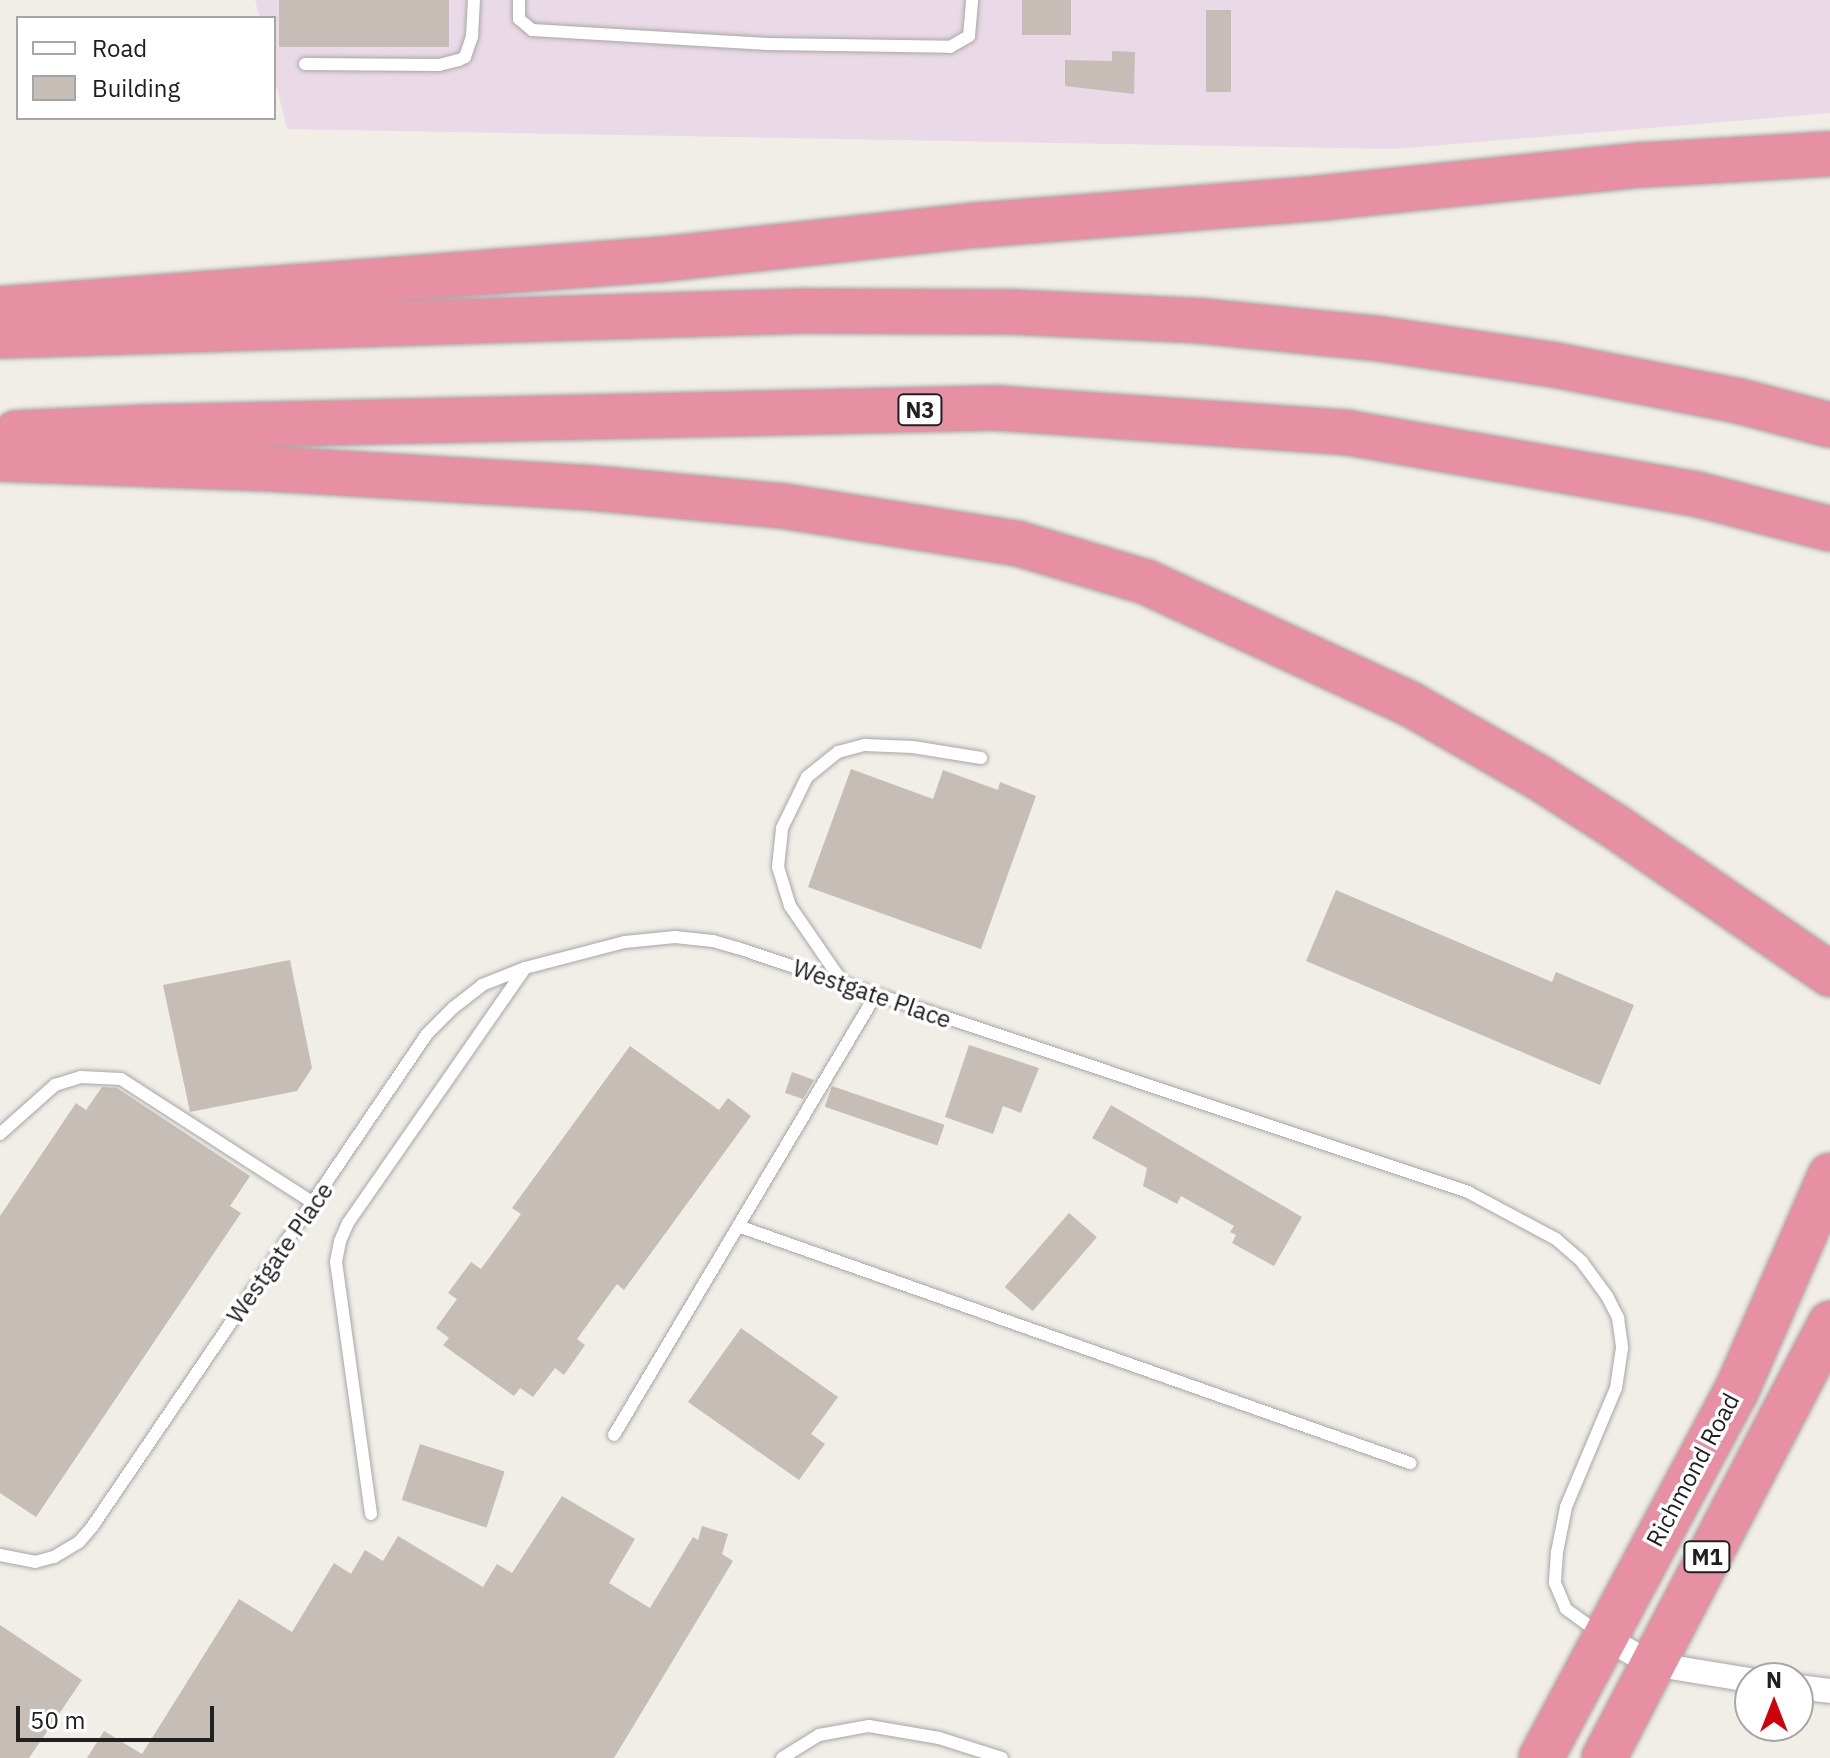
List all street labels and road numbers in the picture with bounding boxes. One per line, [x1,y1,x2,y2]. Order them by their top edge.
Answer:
road number: N3 [896,392,944,428]
street label: Westgate Place [789,953,955,1035]
street label: Westgate Place [221,1177,339,1329]
street label: Richmond Road [1640,1388,1746,1552]
road number: M1 [1683,1539,1731,1575]

